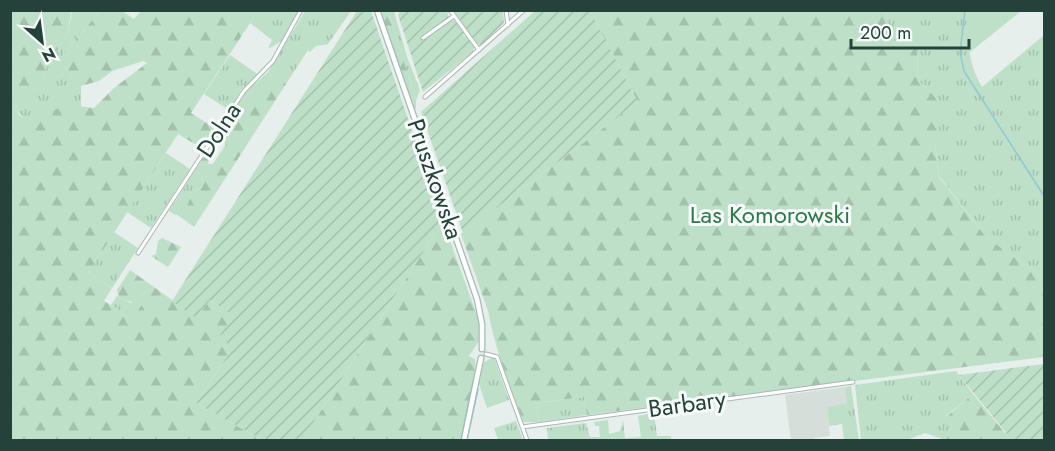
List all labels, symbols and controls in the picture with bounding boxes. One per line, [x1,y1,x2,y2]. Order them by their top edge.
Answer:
north arrow [12,12,72,72]
scale bar [851,12,970,50]
text: 200 m [860,20,911,46]
text: N [38,42,60,68]
street label: Dolna [188,95,249,164]
street label: Pruszkowska [399,114,472,244]
park label: Las Komorowski [690,197,850,232]
street label: Barbary [646,381,728,426]

